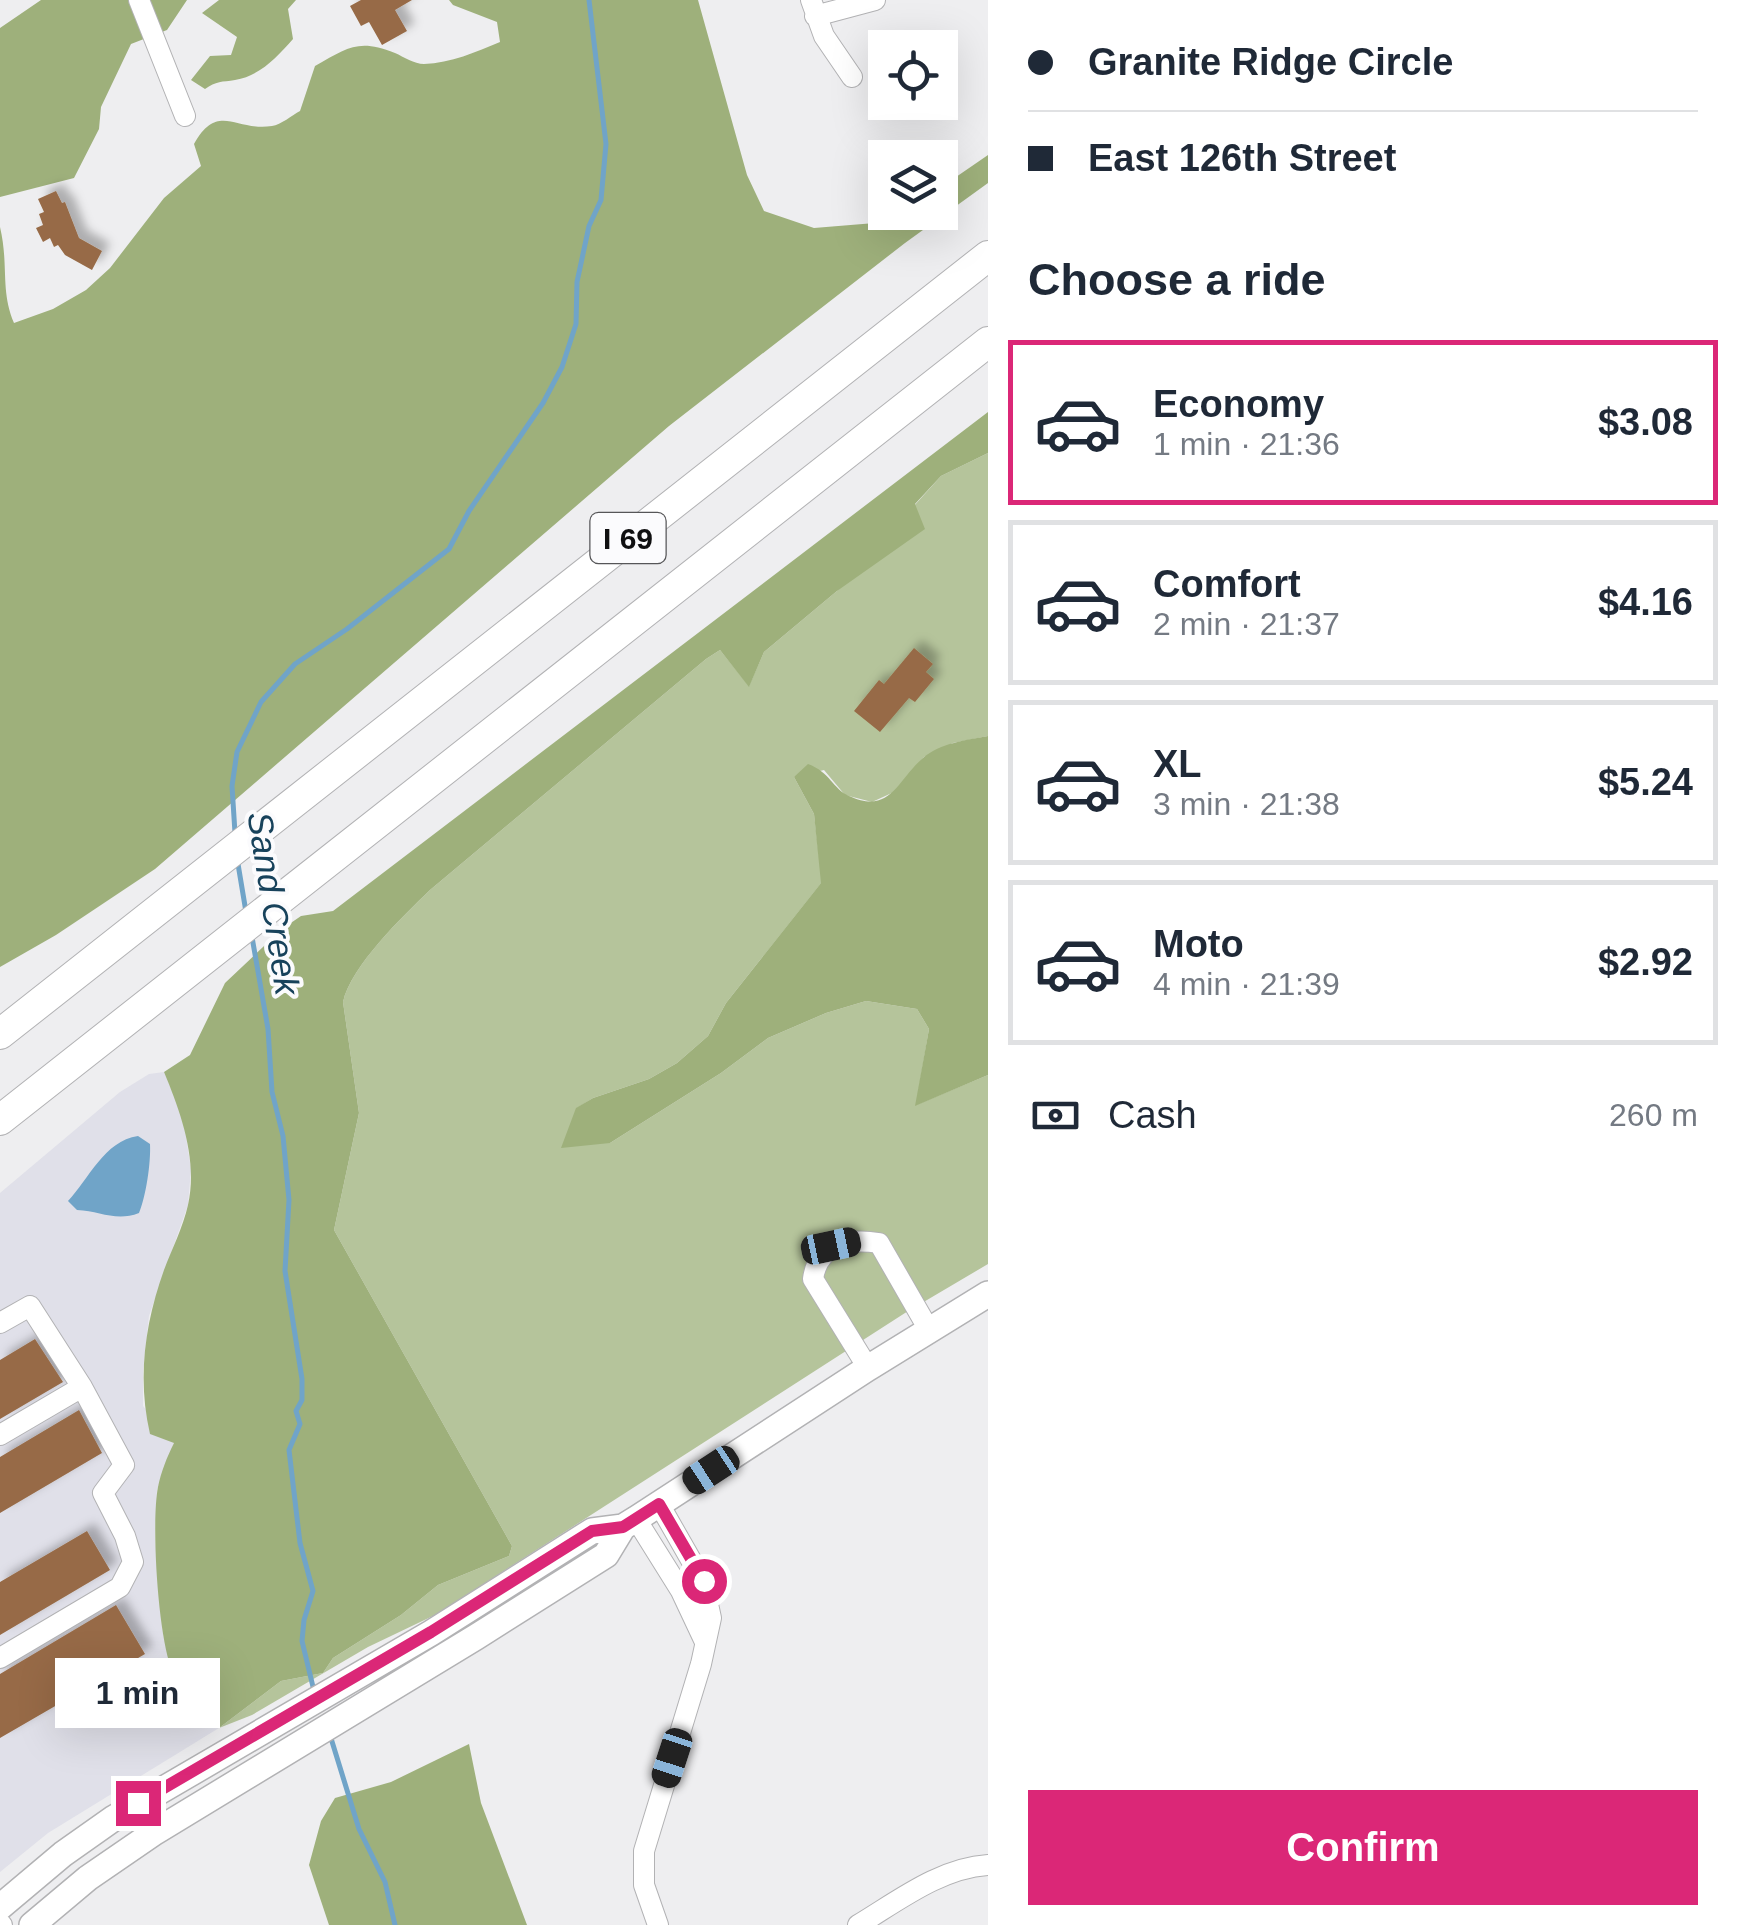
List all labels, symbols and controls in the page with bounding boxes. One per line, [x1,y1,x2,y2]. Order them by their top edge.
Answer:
map controls [868,30,958,230]
button: locate [868,30,958,120]
text: Granite Ridge Circle [1088,41,1453,83]
text: East 126th Street [1088,137,1396,179]
button: layers [868,140,958,230]
text: Choose a ride [1028,254,1326,305]
icon: car [1033,378,1123,468]
text: Economy [1153,383,1324,425]
text: $3.08 [1598,401,1693,443]
text: 1 min · 21:36 [1153,426,1340,462]
road number: I 69 [590,513,666,563]
icon: car [1033,558,1123,648]
text: Comfort [1153,563,1301,605]
text: $4.16 [1598,581,1693,623]
text: 2 min · 21:37 [1153,606,1340,642]
icon: car [1033,738,1123,828]
text: XL [1153,743,1202,785]
text: $5.24 [1598,761,1693,803]
text: 3 min · 21:38 [1153,786,1340,822]
water label: Sand Creek [240,809,308,999]
icon: car [1033,918,1123,1008]
text: Moto [1153,923,1244,965]
text: $2.92 [1598,941,1693,983]
text: 4 min · 21:39 [1153,966,1340,1002]
icon: cash [1028,1088,1083,1143]
text: Cash [1108,1094,1197,1136]
text: 260 m [1609,1097,1698,1133]
car [799,1225,863,1267]
car [678,1441,744,1499]
route start [682,1559,727,1604]
callout: 1 min [56,1658,220,1728]
text: 1 min [96,1675,179,1711]
car [648,1725,696,1791]
route end [116,1781,161,1826]
button: Confirm [1028,1790,1698,1905]

